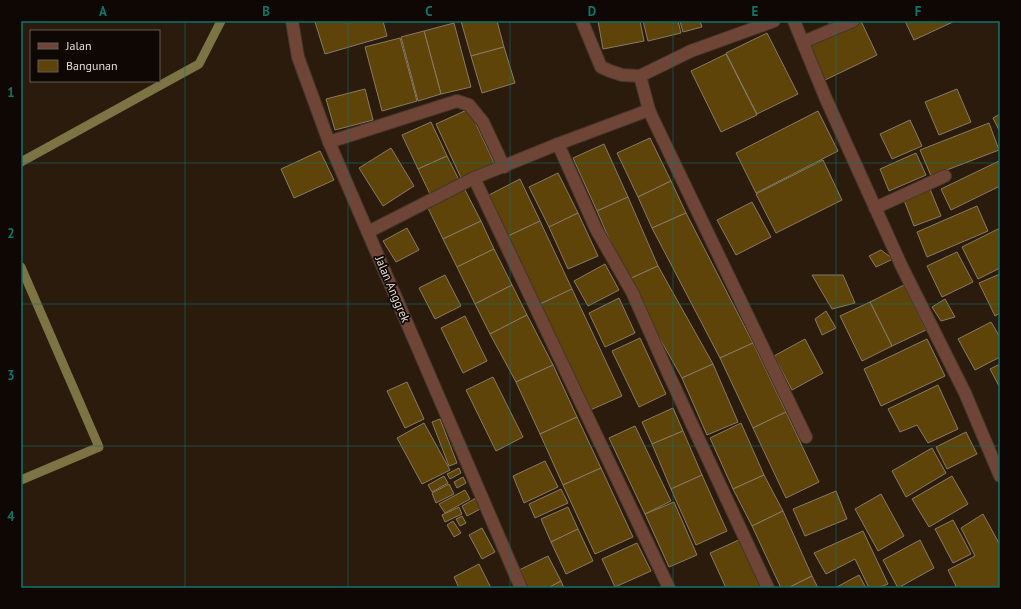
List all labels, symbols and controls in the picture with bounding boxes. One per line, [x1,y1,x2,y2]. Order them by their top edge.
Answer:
text: A [99,3,107,20]
text: B [262,3,270,20]
text: C [425,3,433,20]
text: D [588,3,596,20]
text: E [752,3,759,20]
text: F [915,3,922,20]
legend [30,30,160,82]
text: Jalan [65,38,91,53]
text: Bangunan [66,58,118,73]
text: 1 [7,84,15,101]
text: 2 [7,225,15,242]
street label: Jalan Anggrek [372,253,414,325]
text: 3 [7,367,15,384]
text: 4 [7,508,15,525]

